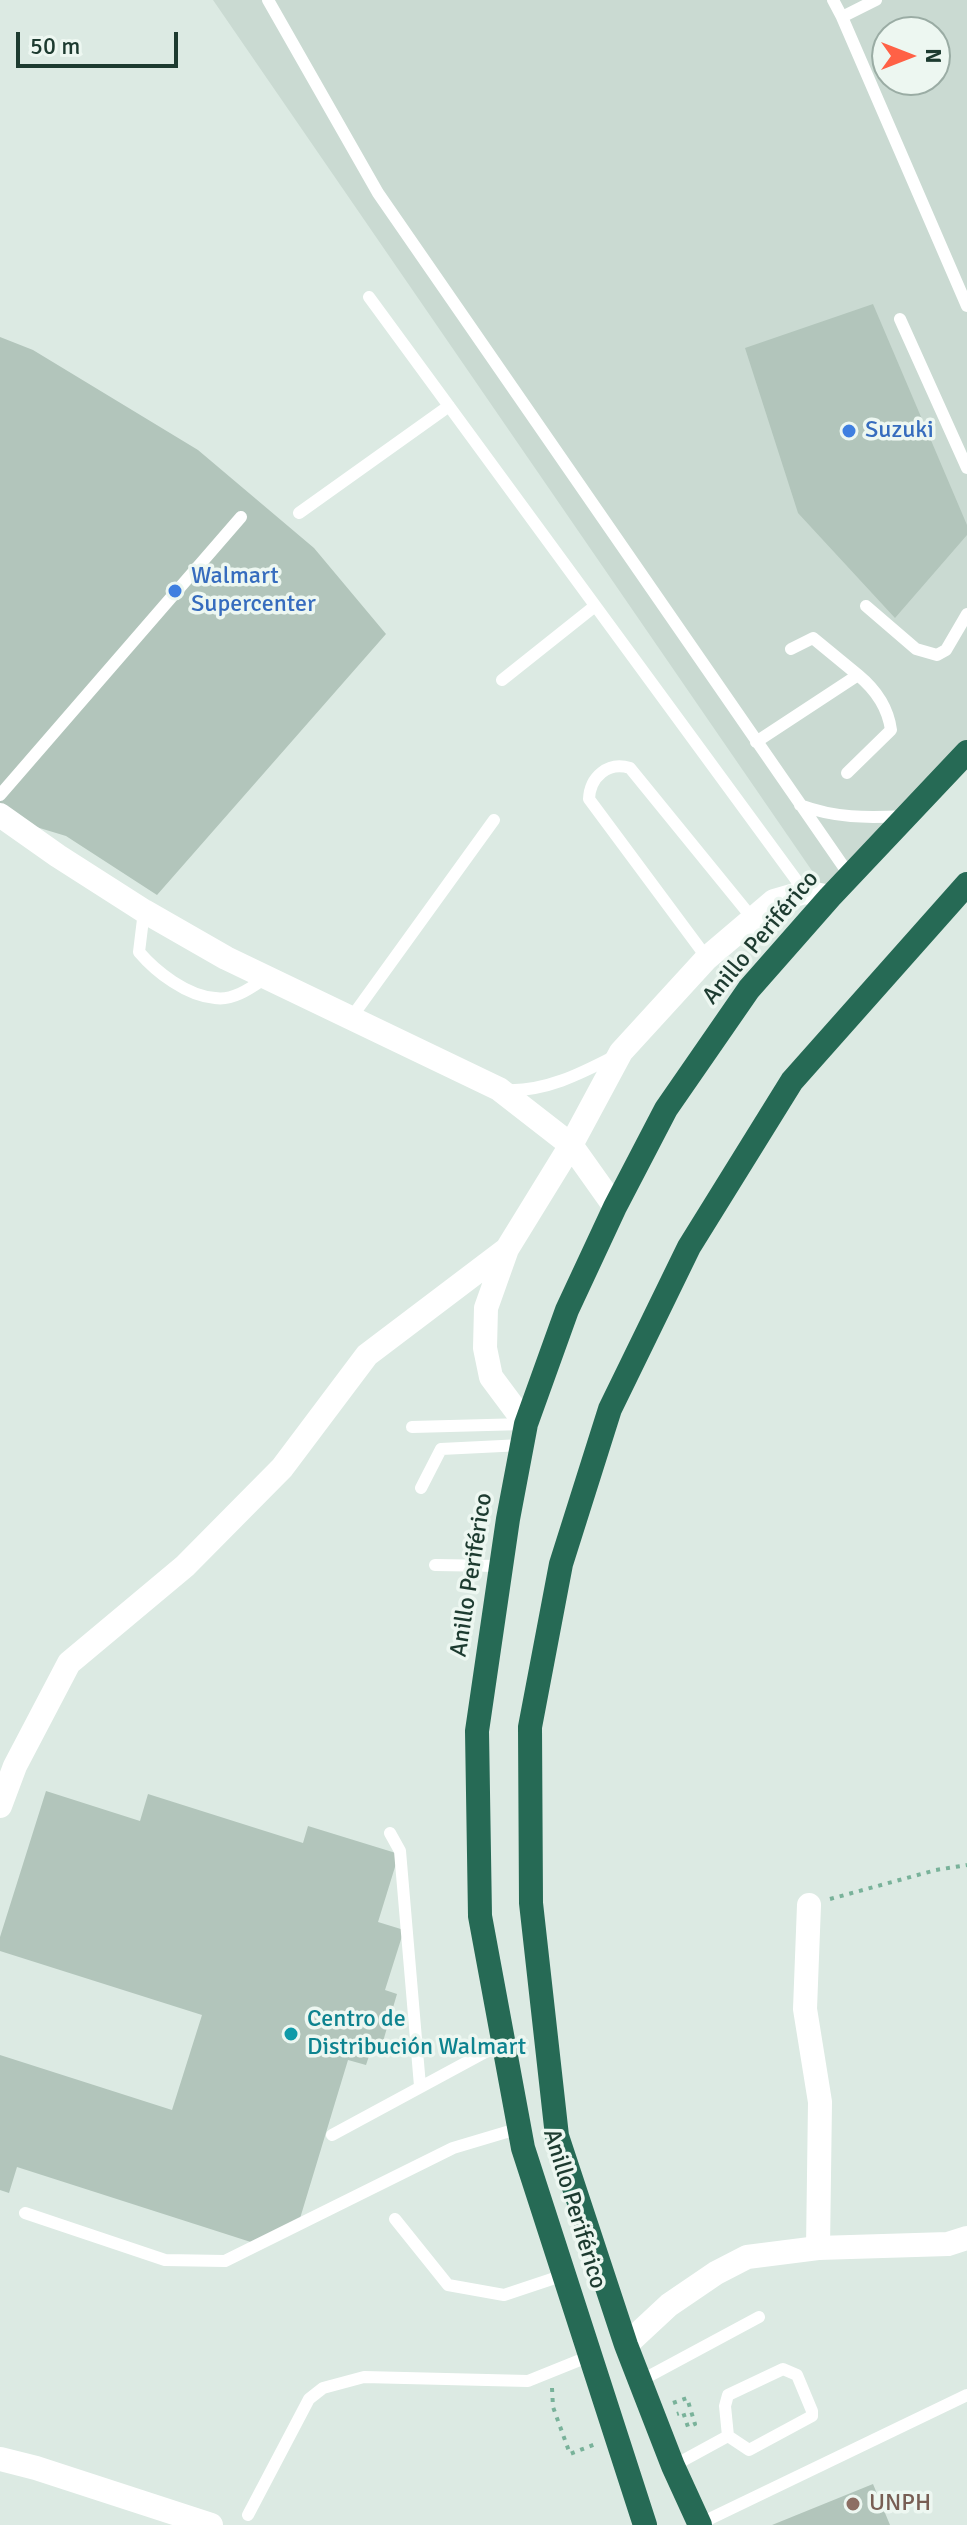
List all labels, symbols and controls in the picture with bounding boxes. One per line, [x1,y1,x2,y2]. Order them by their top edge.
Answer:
scale bar [20,16,182,66]
north arrow [871,16,951,96]
text: 50 m [30,31,80,61]
text: N [920,48,947,64]
place label: Suzuki [865,417,934,445]
marker: Suzuki [840,422,858,440]
place label: Walmart Supercenter [191,563,316,619]
marker: Walmart Supercenter [166,582,184,600]
street label: Anillo Periférico [697,865,825,1011]
street label: Anillo Periférico [445,1491,499,1659]
place label: Centro de Distribución Walmart [307,2006,526,2062]
marker: Centro de Distribución Walmart [282,2025,300,2043]
street label: Anillo Periférico [536,2126,612,2292]
place label: UNPH [869,2490,931,2518]
marker: UNPH [844,2495,862,2513]

